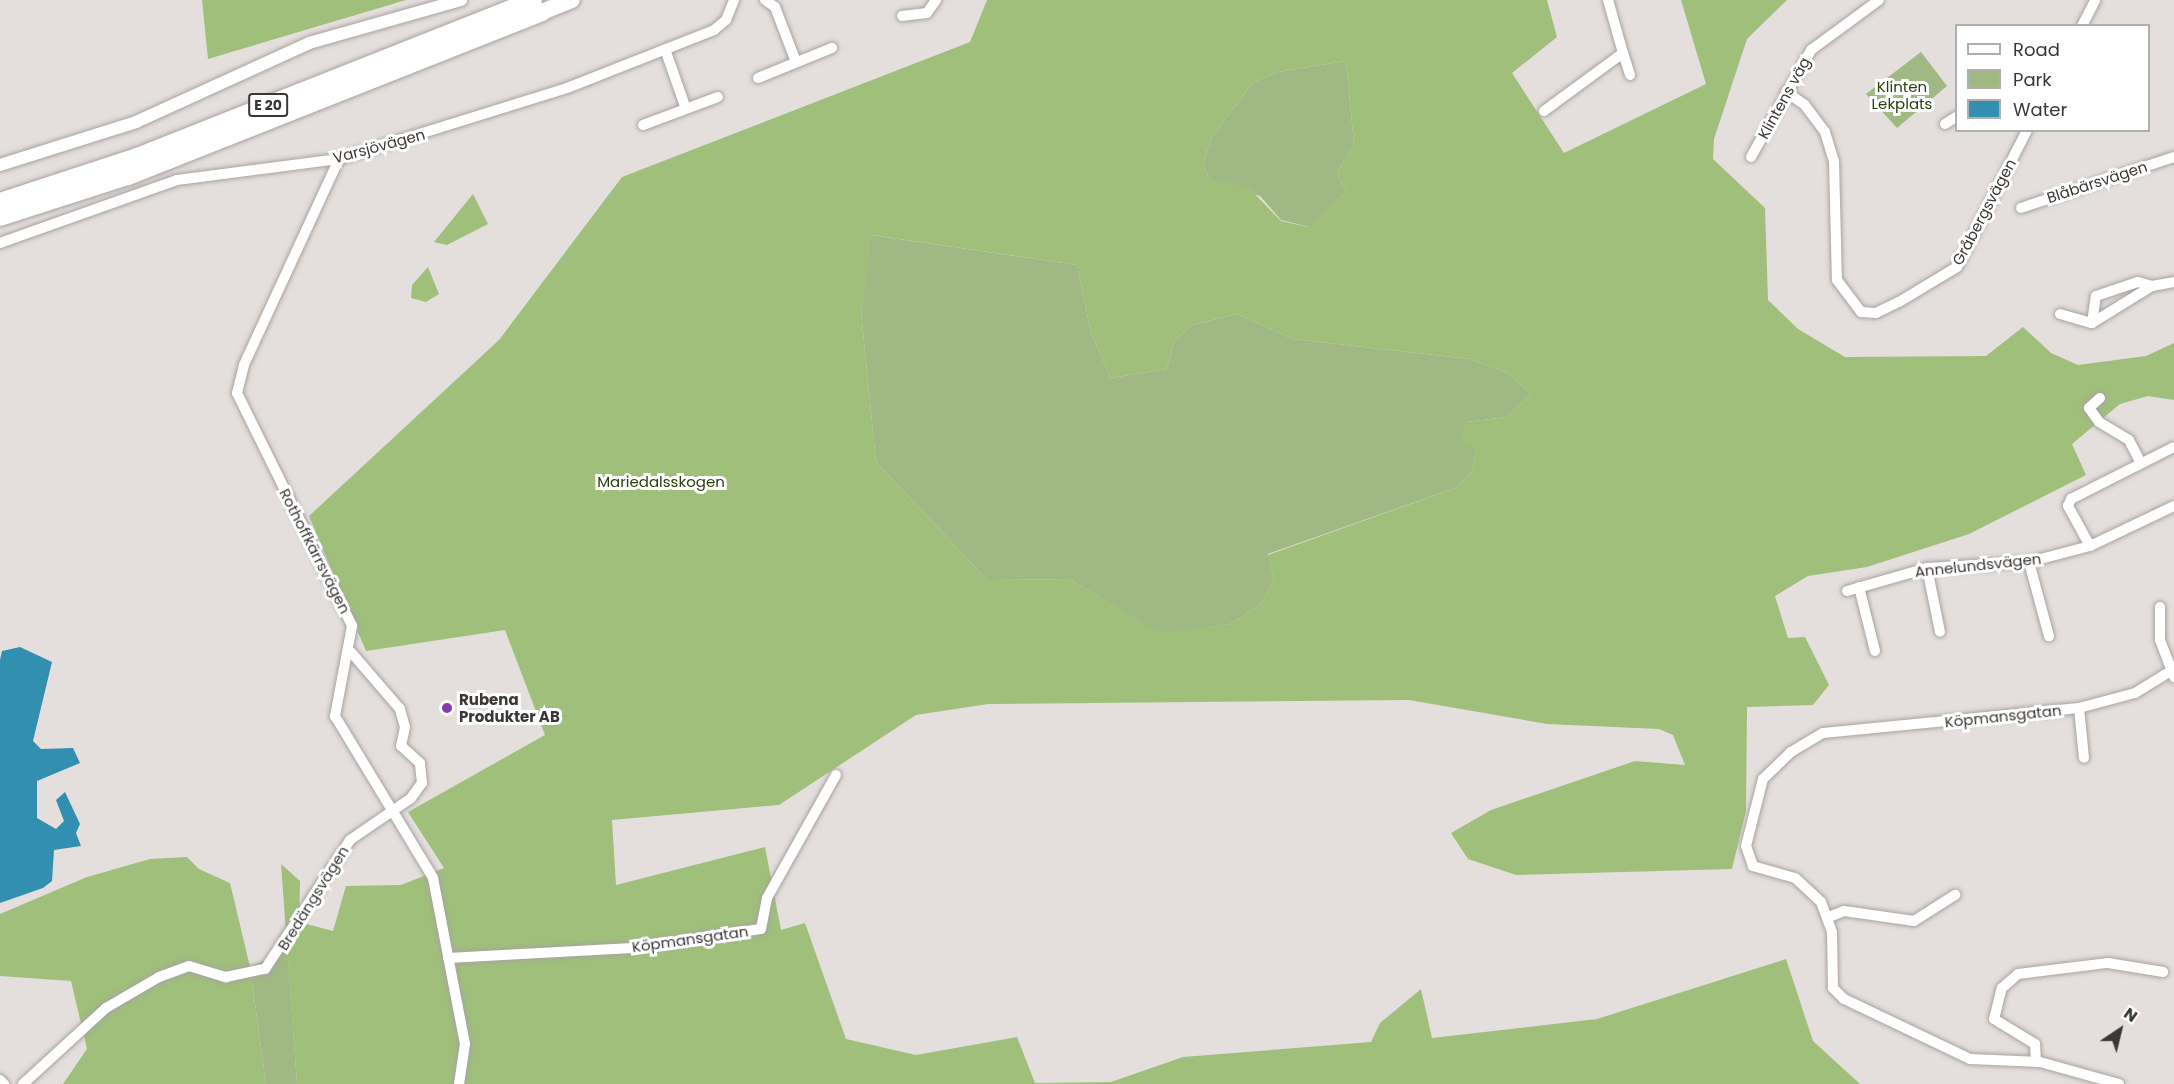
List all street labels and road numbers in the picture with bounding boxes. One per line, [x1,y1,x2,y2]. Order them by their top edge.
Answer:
street label: Klintens väg [1754,54,1814,142]
road number: E 20 [247,94,289,116]
street label: Varsjövägen [331,125,427,167]
street label: Gråbergsvägen [1948,156,2020,268]
street label: Blåbärsvägen [2045,157,2149,207]
street label: Rothoffkärrsvägen [276,486,354,616]
street label: Annelundsvägen [1914,549,2042,581]
street label: Köpmansgatan [1944,701,2062,731]
street label: Bredängsvägen [274,843,352,953]
street label: Köpmansgatan [631,922,749,956]

